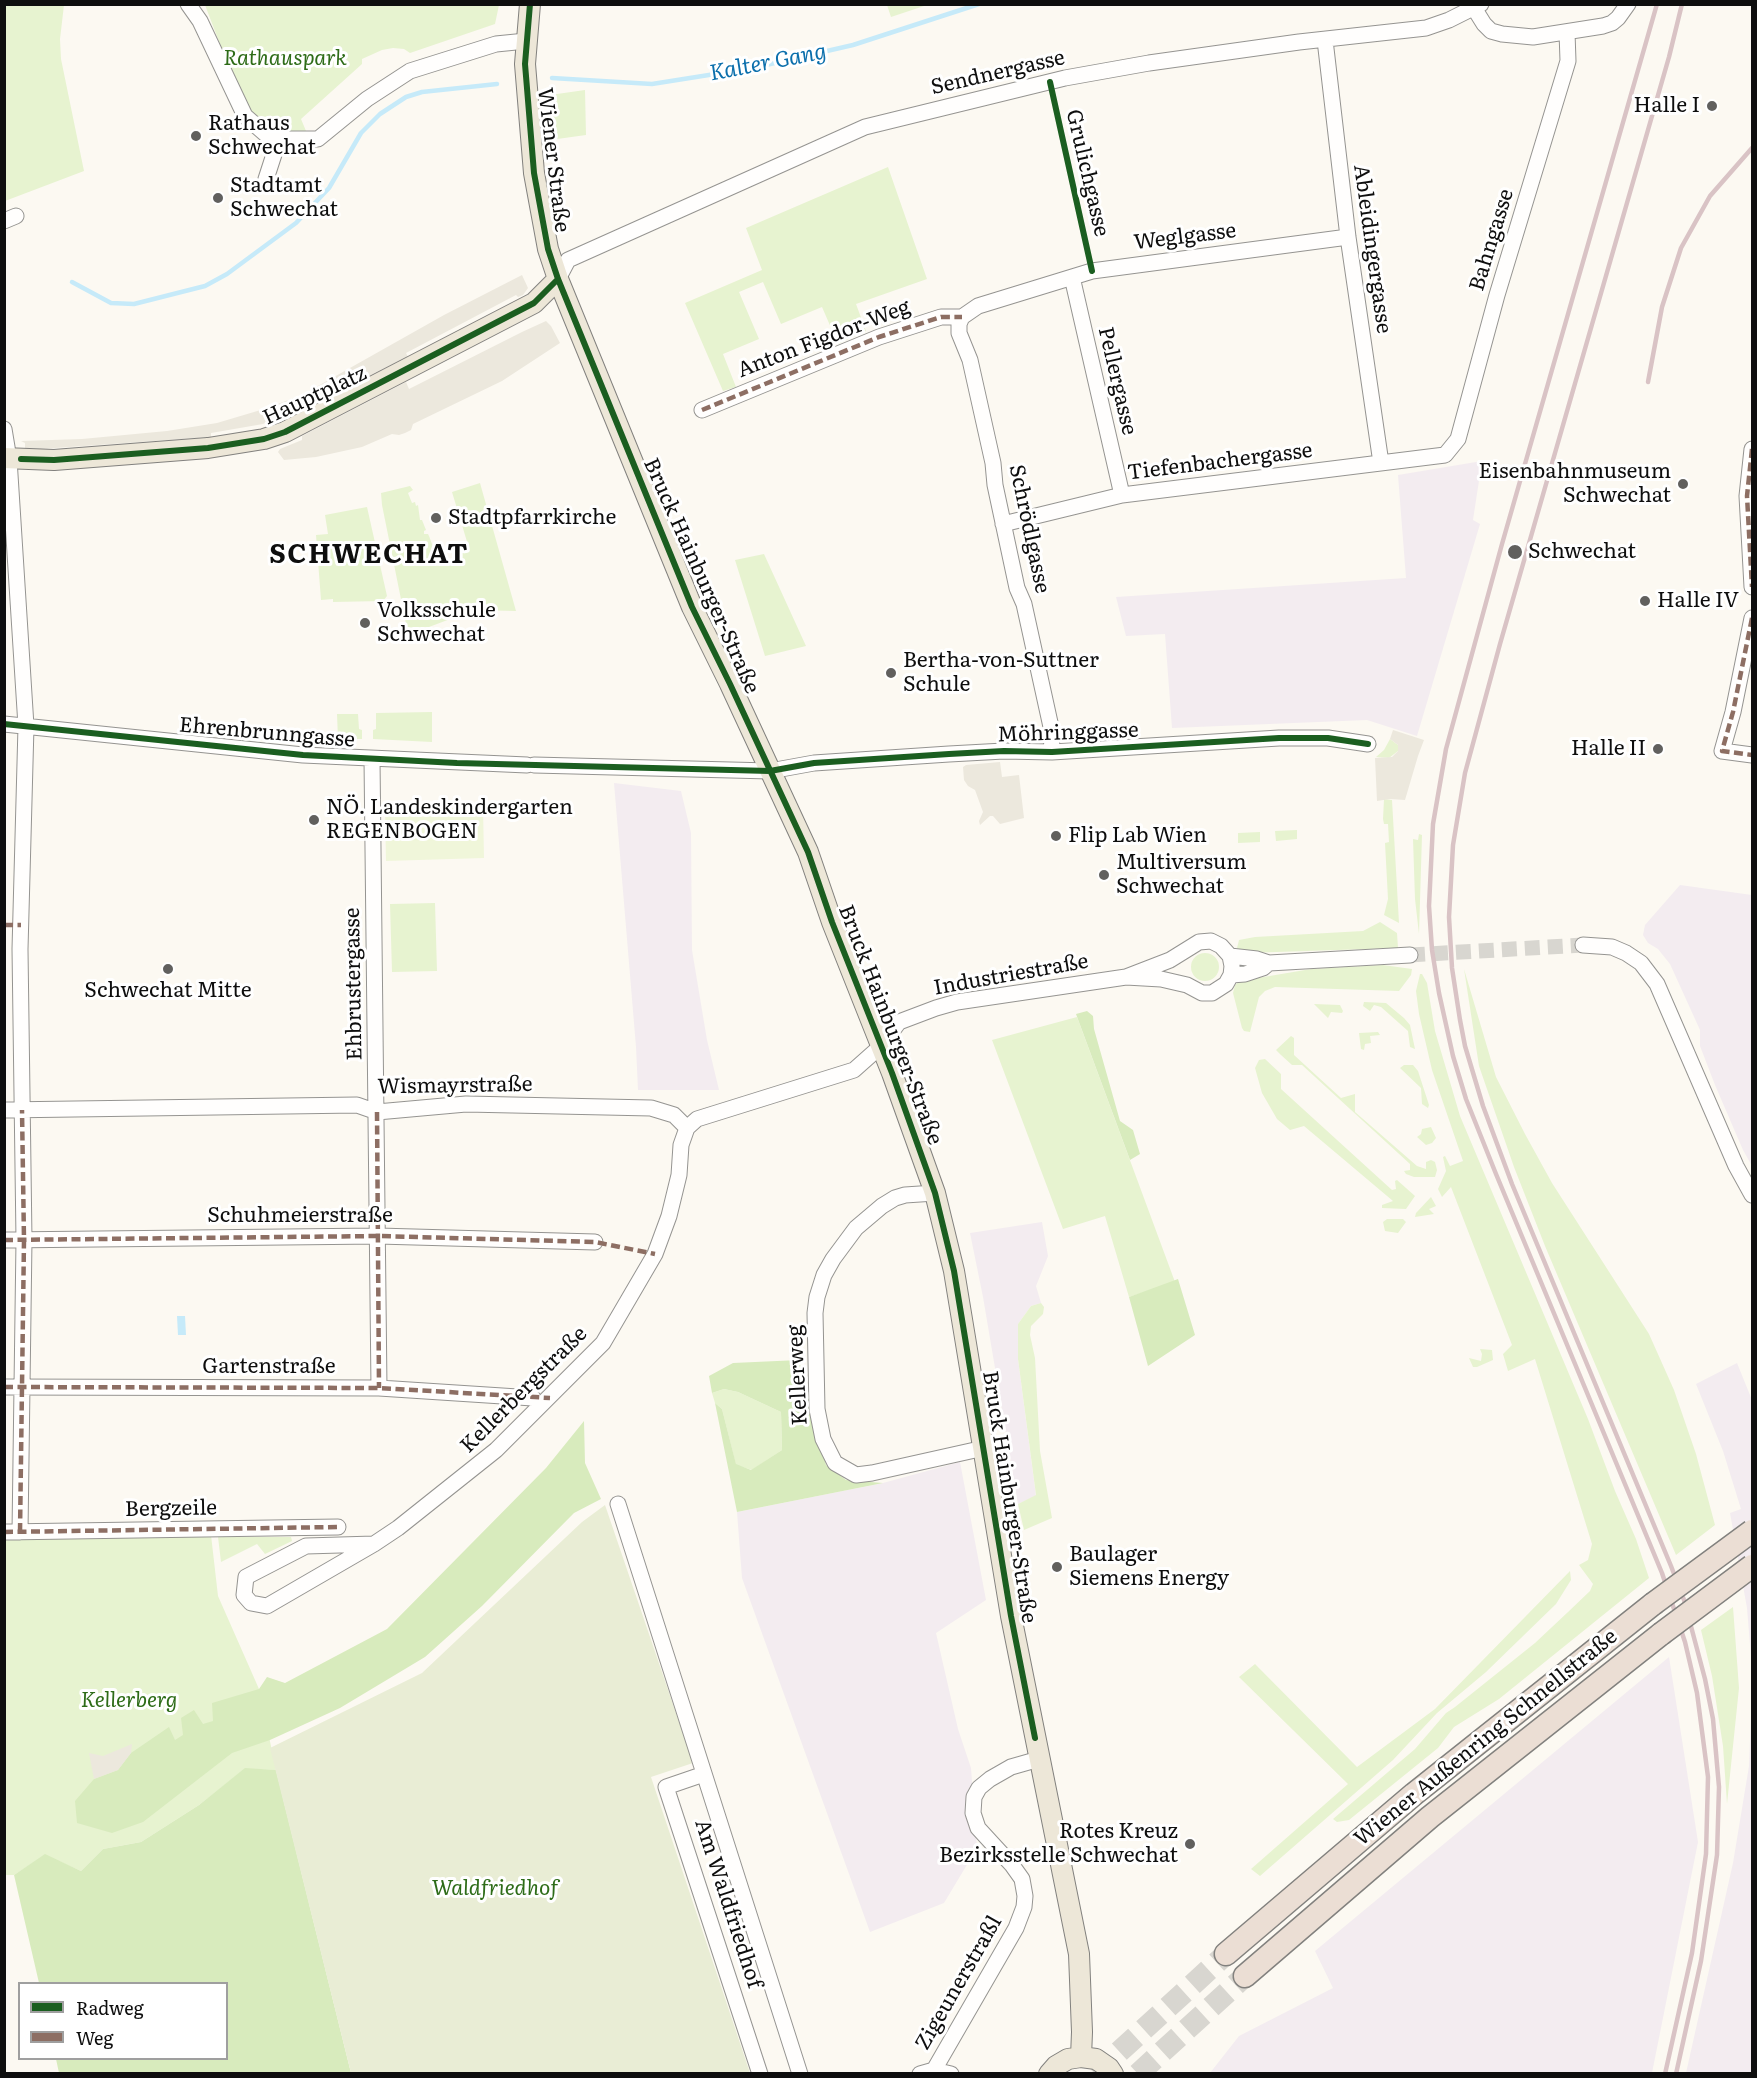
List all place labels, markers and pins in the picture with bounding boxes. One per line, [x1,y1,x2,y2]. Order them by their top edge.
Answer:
place label: Halle I [1634,93,1700,119]
marker: Halle I [1705,99,1719,113]
place label: Rathaus Schwechat [208,111,316,161]
marker: Rathaus Schwechat [189,129,203,143]
place label: Stadtamt Schwechat [230,173,338,223]
marker: Stadtamt Schwechat [211,191,225,205]
place label: Eisenbahnmuseum Schwechat [1479,459,1671,509]
marker: Eisenbahnmuseum Schwechat [1676,477,1690,491]
place label: Stadtpfarrkirche [448,505,616,531]
marker: Stadtpfarrkirche [429,511,443,525]
place label: Schwechat [1528,539,1636,565]
marker: Schwechat [1506,543,1524,561]
place label: Halle IV [1657,588,1739,614]
marker: Halle IV [1638,594,1652,608]
place label: Volksschule Schwechat [377,598,496,648]
marker: Volksschule Schwechat [358,616,372,630]
place label: Bertha-von-Suttner Schule [903,648,1099,698]
marker: Bertha-von-Suttner Schule [884,666,898,680]
place label: Halle II [1571,736,1646,762]
marker: Halle II [1651,742,1665,756]
place label: NÖ. Landeskindergarten REGENBOGEN [326,795,573,845]
marker: NÖ. Landeskindergarten REGENBOGEN [307,813,321,827]
place label: Flip Lab Wien [1068,823,1207,849]
marker: Flip Lab Wien [1049,829,1063,843]
place label: Multiversum Schwechat [1116,850,1247,900]
marker: Multiversum Schwechat [1097,868,1111,882]
marker: Schwechat Mitte [161,962,175,976]
place label: Schwechat Mitte [84,978,252,1004]
place label: Baulager Siemens Energy [1069,1542,1229,1592]
marker: Baulager Siemens Energy [1050,1560,1064,1574]
place label: Rotes Kreuz Bezirksstelle Schwechat [939,1819,1178,1869]
marker: Rotes Kreuz Bezirksstelle Schwechat [1183,1837,1197,1851]

